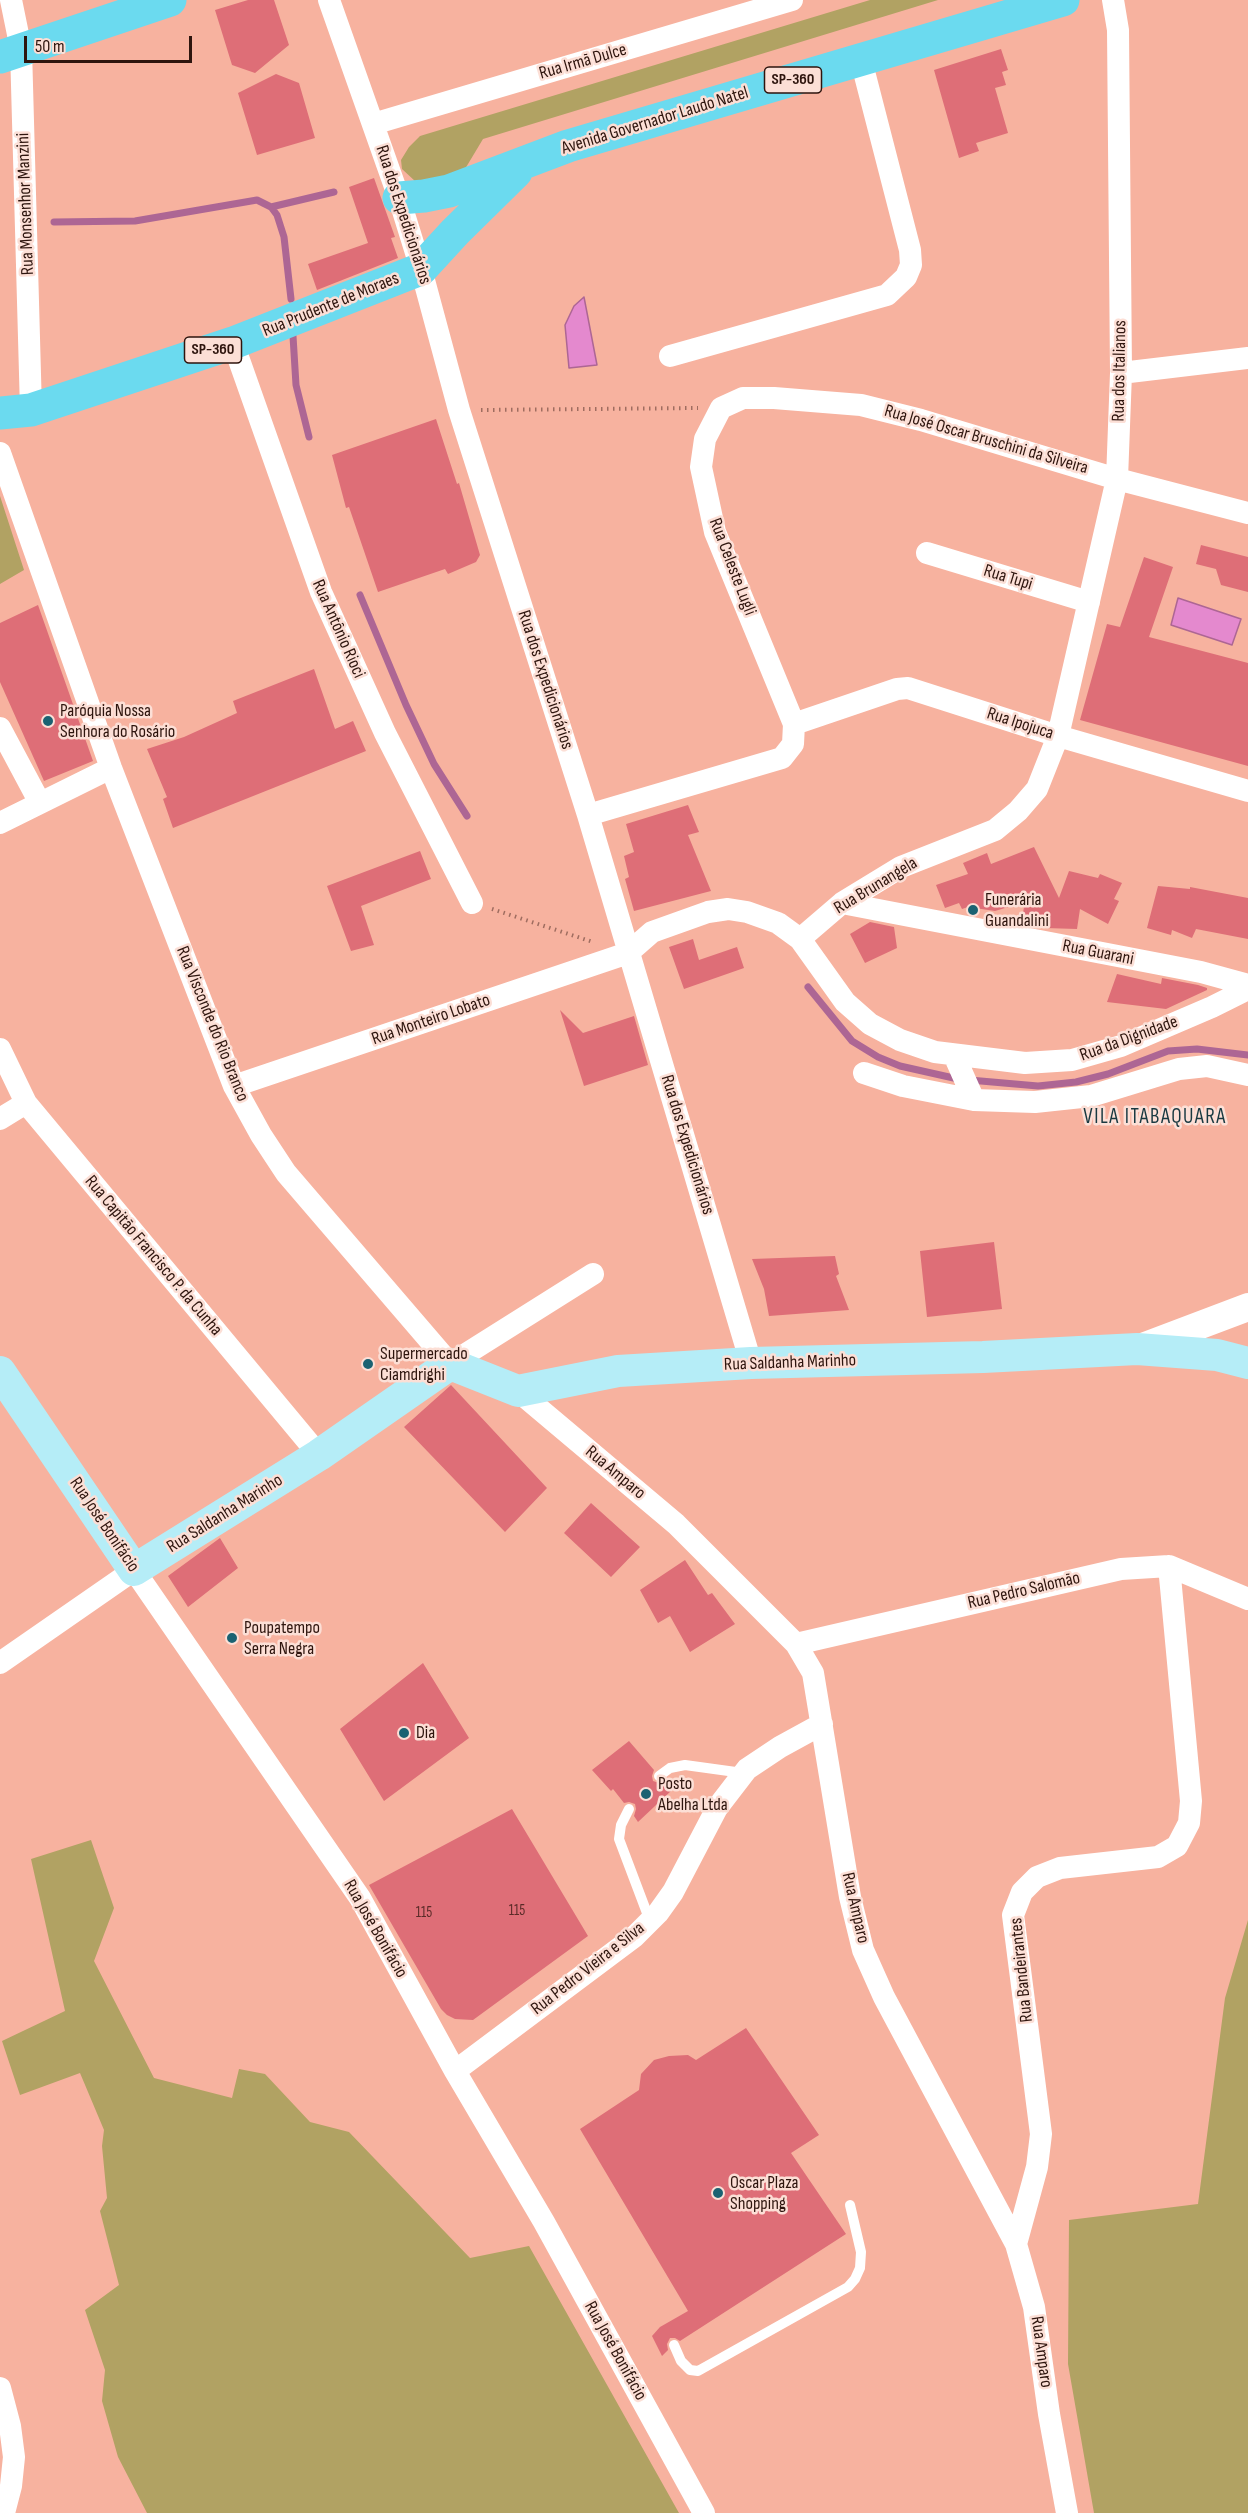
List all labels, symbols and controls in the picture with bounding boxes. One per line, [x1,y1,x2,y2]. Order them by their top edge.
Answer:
scale bar [27,24,195,62]
text: 50 m [35,36,65,57]
street label: Rua Irmã Dulce [537,39,629,85]
road number: SP-360 [764,67,822,93]
street label: Avenida Governador Laudo Natel [559,82,751,160]
street label: Rua Monsenhor Manzini [13,133,39,275]
street label: Rua dos Expedicionários [370,143,436,287]
street label: Rua Prudente de Moraes [260,268,402,342]
street label: Rua dos Italianos [1108,320,1132,422]
road number: SP-360 [184,337,242,363]
street label: Rua José Oscar Bruschini da Silveira [882,401,1090,479]
street label: Rua Celeste Lugli [704,515,760,619]
street label: Rua Tupi [981,560,1035,596]
street label: Rua Antônio Rioci [307,576,369,682]
street label: Rua dos Expedicionários [512,608,578,752]
place label: Paróquia Nossa Senhora do Rosário [60,700,175,742]
street label: Rua Ipojuca [984,703,1056,745]
marker: Paróquia Nossa Senhora do Rosário [41,714,55,728]
street label: Rua Brunangela [830,853,922,919]
place label: Funerária Guandalini [985,889,1049,932]
marker: Funerária Guandalini [966,903,980,917]
street label: Rua Guarani [1061,936,1135,970]
street label: Rua Visconde do Rio Branco [171,943,253,1105]
street label: Rua Monteiro Lobato [369,990,493,1050]
street label: Rua da Dignidade [1077,1011,1181,1067]
street label: Rua dos Expedicionários [656,1073,718,1217]
district label: VILA ITABAQUARA [1083,1105,1227,1131]
street label: Rua Capitão Francisco P. da Cunha [80,1172,226,1340]
place label: Supermercado Ciamdrighi [380,1343,468,1386]
street label: Rua Saldanha Marinho [724,1350,856,1376]
marker: Supermercado Ciamdrighi [361,1357,375,1371]
street label: Rua Amparo [581,1442,649,1504]
street label: Rua Saldanha Marinho [163,1470,287,1558]
street label: Rua José Bonifácio [64,1473,144,1577]
street label: Rua Pedro Salomão [966,1568,1082,1614]
place label: Poupatempo Serra Negra [244,1617,320,1660]
marker: Poupatempo Serra Negra [225,1631,239,1645]
place label: Dia [416,1722,435,1744]
marker: Dia [397,1726,411,1740]
place label: Posto Abelha Ltda [658,1773,728,1816]
marker: Posto Abelha Ltda [639,1787,653,1801]
street label: Rua Amparo [836,1871,874,1945]
street label: Rua José Bonifácio [338,1876,412,1982]
house number: 115 [509,1902,525,1920]
house number: 115 [416,1904,432,1922]
street label: Rua Bandeirantes [1006,1917,1038,2023]
street label: Rua Pedro Vieira e Silva [527,1918,649,2020]
place label: Oscar Plaza Shopping [730,2172,799,2214]
marker: Oscar Plaza Shopping [711,2186,725,2200]
street label: Rua José Bonifácio [579,2298,651,2404]
street label: Rua Amparo [1025,2315,1057,2389]

